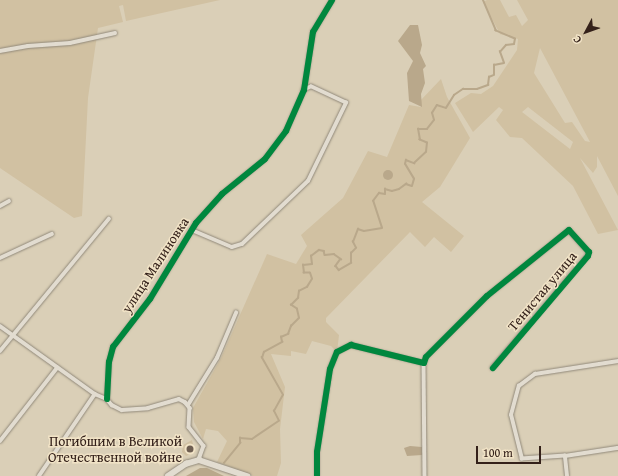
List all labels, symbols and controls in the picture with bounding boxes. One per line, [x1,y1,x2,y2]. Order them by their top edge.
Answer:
north arrow [566,12,606,52]
text: С [569,32,585,47]
street label: улица Малиновка [118,214,192,316]
street label: Тенистая улица [504,248,580,334]
place label: Погибшим в Великой Отечественной войне [48,433,182,466]
scale bar [478,438,543,464]
marker: Погибшим в Великой Отечественной войне [185,444,195,454]
text: 100 m [483,444,513,461]

